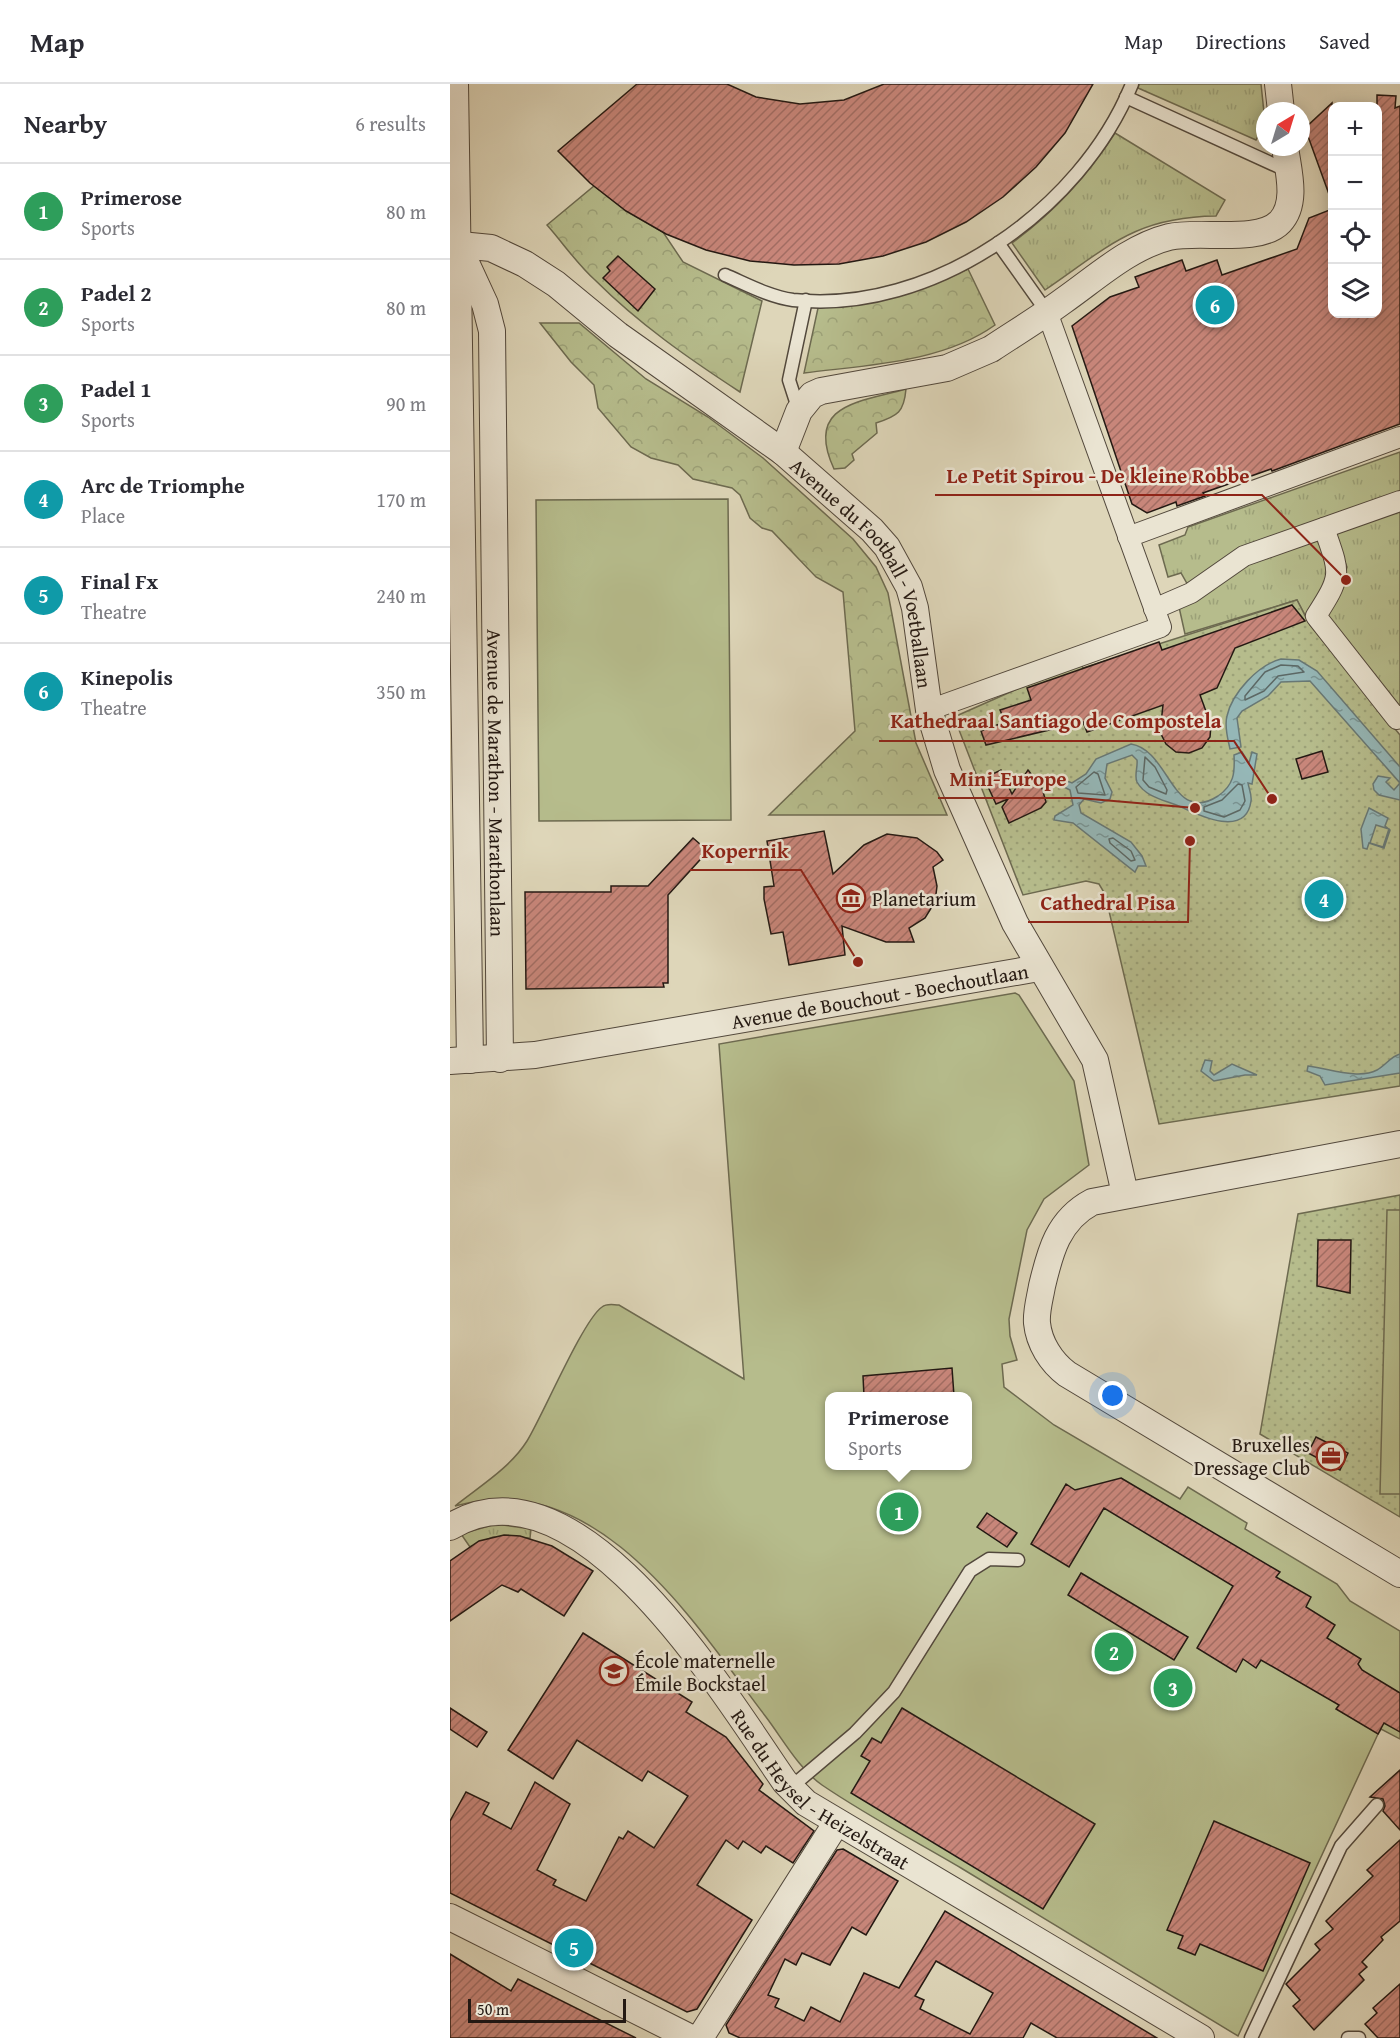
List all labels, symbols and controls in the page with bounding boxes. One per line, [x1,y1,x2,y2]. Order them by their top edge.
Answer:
text: Map [30,21,84,62]
text: Map [1124,26,1163,57]
text: Directions [1196,26,1286,57]
text: Saved [1319,26,1370,57]
north arrow [1256,102,1310,156]
map controls [1328,102,1382,318]
button: + [1328,102,1382,156]
text: Nearby [24,104,107,143]
text: 6 results [355,109,426,138]
button: − [1328,156,1382,210]
text: Primerose [81,181,182,213]
text: 1 [38,197,49,226]
text: 80 m [386,197,426,226]
button: locate [1328,210,1382,264]
text: Sports [81,213,135,242]
button: layers [1328,264,1382,318]
text: Padel 2 [81,277,152,309]
pin: 6 [1196,282,1234,328]
text: 2 [38,293,49,322]
text: 80 m [386,293,426,322]
text: Sports [81,309,135,338]
text: Padel 1 [81,373,152,405]
text: 3 [38,389,49,418]
text: 90 m [386,389,426,418]
text: Sports [81,405,135,434]
street label: Avenue du Football - Voetballaan [784,451,940,690]
callout: Le Petit Spirou - De kleine Robbe [935,456,1262,495]
text: Le Petit Spirou - De kleine Robbe [946,460,1250,491]
text: Arc de Triomphe [81,469,245,501]
text: 4 [38,485,49,514]
text: 170 m [376,485,426,514]
text: Place [81,501,125,530]
text: Final Fx [81,565,158,597]
text: 5 [38,581,49,610]
text: 240 m [376,581,426,610]
text: Theatre [81,597,147,626]
street label: Avenue de Marathon - Marathonlaan [481,629,513,937]
text: Kinepolis [81,661,173,693]
text: 6 [38,677,49,706]
text: 350 m [376,677,426,706]
text: Theatre [81,693,147,722]
callout: Kathedraal Santiago de Compostela [879,702,1234,741]
text: Kathedraal Santiago de Compostela [891,705,1222,736]
callout: Mini-Europe [938,759,1079,798]
text: Mini-Europe [949,763,1067,794]
callout: Kopernik [690,831,801,870]
text: Kopernik [701,835,790,866]
pin: 4 [1304,876,1344,922]
museum icon: Planetarium [835,882,867,914]
callout: Cathedral Pisa [1028,883,1188,922]
place label: Planetarium [872,884,977,913]
text: Cathedral Pisa [1040,887,1176,918]
street label: Avenue de Bouchout - Boechoutlaan [729,956,1030,1035]
your location [1098,1381,1127,1410]
popup [825,1392,972,1470]
text: Primerose [848,1401,949,1433]
place label: Bruxelles Dressage Club [1194,1430,1310,1482]
text: Sports [848,1433,902,1462]
office icon: Bruxelles Dressage Club [1315,1440,1347,1472]
pin: 1 [880,1490,918,1534]
pin: 2 [1094,1630,1134,1674]
place label: École maternelle Émile Bockstael [635,1646,775,1698]
school or university icon: École maternelle Émile Bockstael [598,1655,630,1687]
pin: 3 [1154,1666,1192,1710]
street label: Rue du Heysel - Heizelstraat [725,1703,915,1876]
pin: 5 [554,1926,594,1970]
scale bar [468,1996,626,2024]
text: 50 m [477,1997,509,2021]

